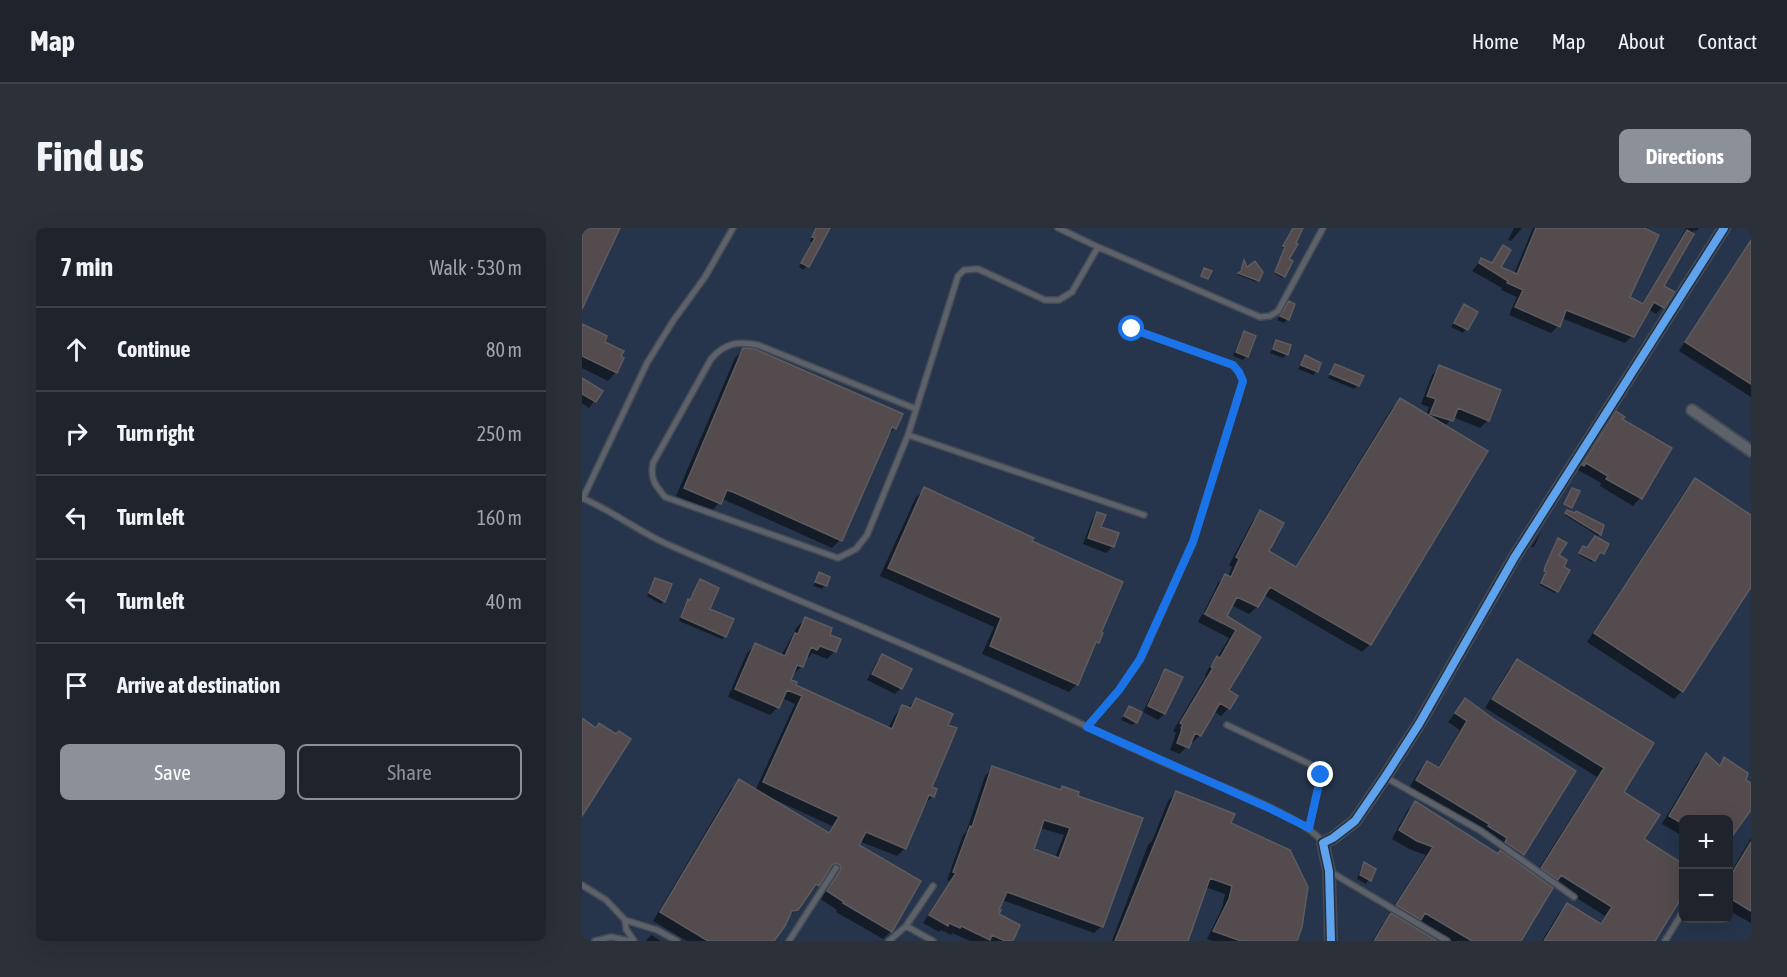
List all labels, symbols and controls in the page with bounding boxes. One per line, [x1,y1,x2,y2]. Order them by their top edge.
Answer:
text: Map [30,25,75,57]
text: Home [1472,29,1519,53]
text: Map [1552,29,1586,53]
text: About [1619,29,1665,53]
text: Contact [1698,29,1757,53]
button: Directions [1619,129,1751,183]
text: Find us [36,132,144,180]
text: 7 min [60,252,113,282]
text: Walk · 530 m [430,256,522,279]
route start [1118,315,1144,341]
icon: ahead [60,333,93,366]
text: Continue [117,336,191,362]
text: 80 m [486,338,522,361]
icon: right [60,417,93,450]
text: Turn right [117,420,194,446]
text: 250 m [477,422,522,445]
icon: left [60,501,93,534]
text: Turn left [117,504,184,530]
text: 160 m [477,506,522,529]
icon: left [60,585,93,618]
text: Turn left [117,588,184,614]
text: 40 m [486,590,522,613]
icon: arrive [60,669,93,702]
text: Arrive at destination [117,672,280,698]
button: Save [60,744,285,800]
button: Share [297,744,522,800]
route end [1307,761,1333,787]
map controls [1679,815,1733,923]
button: + [1679,815,1733,869]
button: − [1679,869,1733,923]

